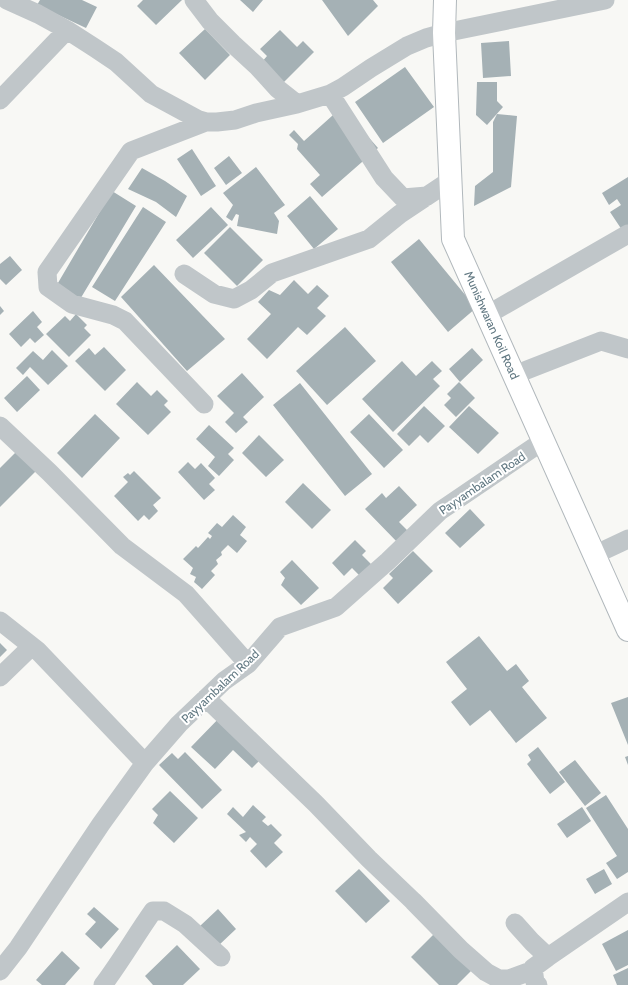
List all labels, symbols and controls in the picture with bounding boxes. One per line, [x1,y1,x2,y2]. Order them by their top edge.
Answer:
street label: Munishwaran Koil Road [461,269,523,381]
street label: Payyambalam Road [436,449,528,517]
street label: Payyambalam Road [178,646,262,726]

